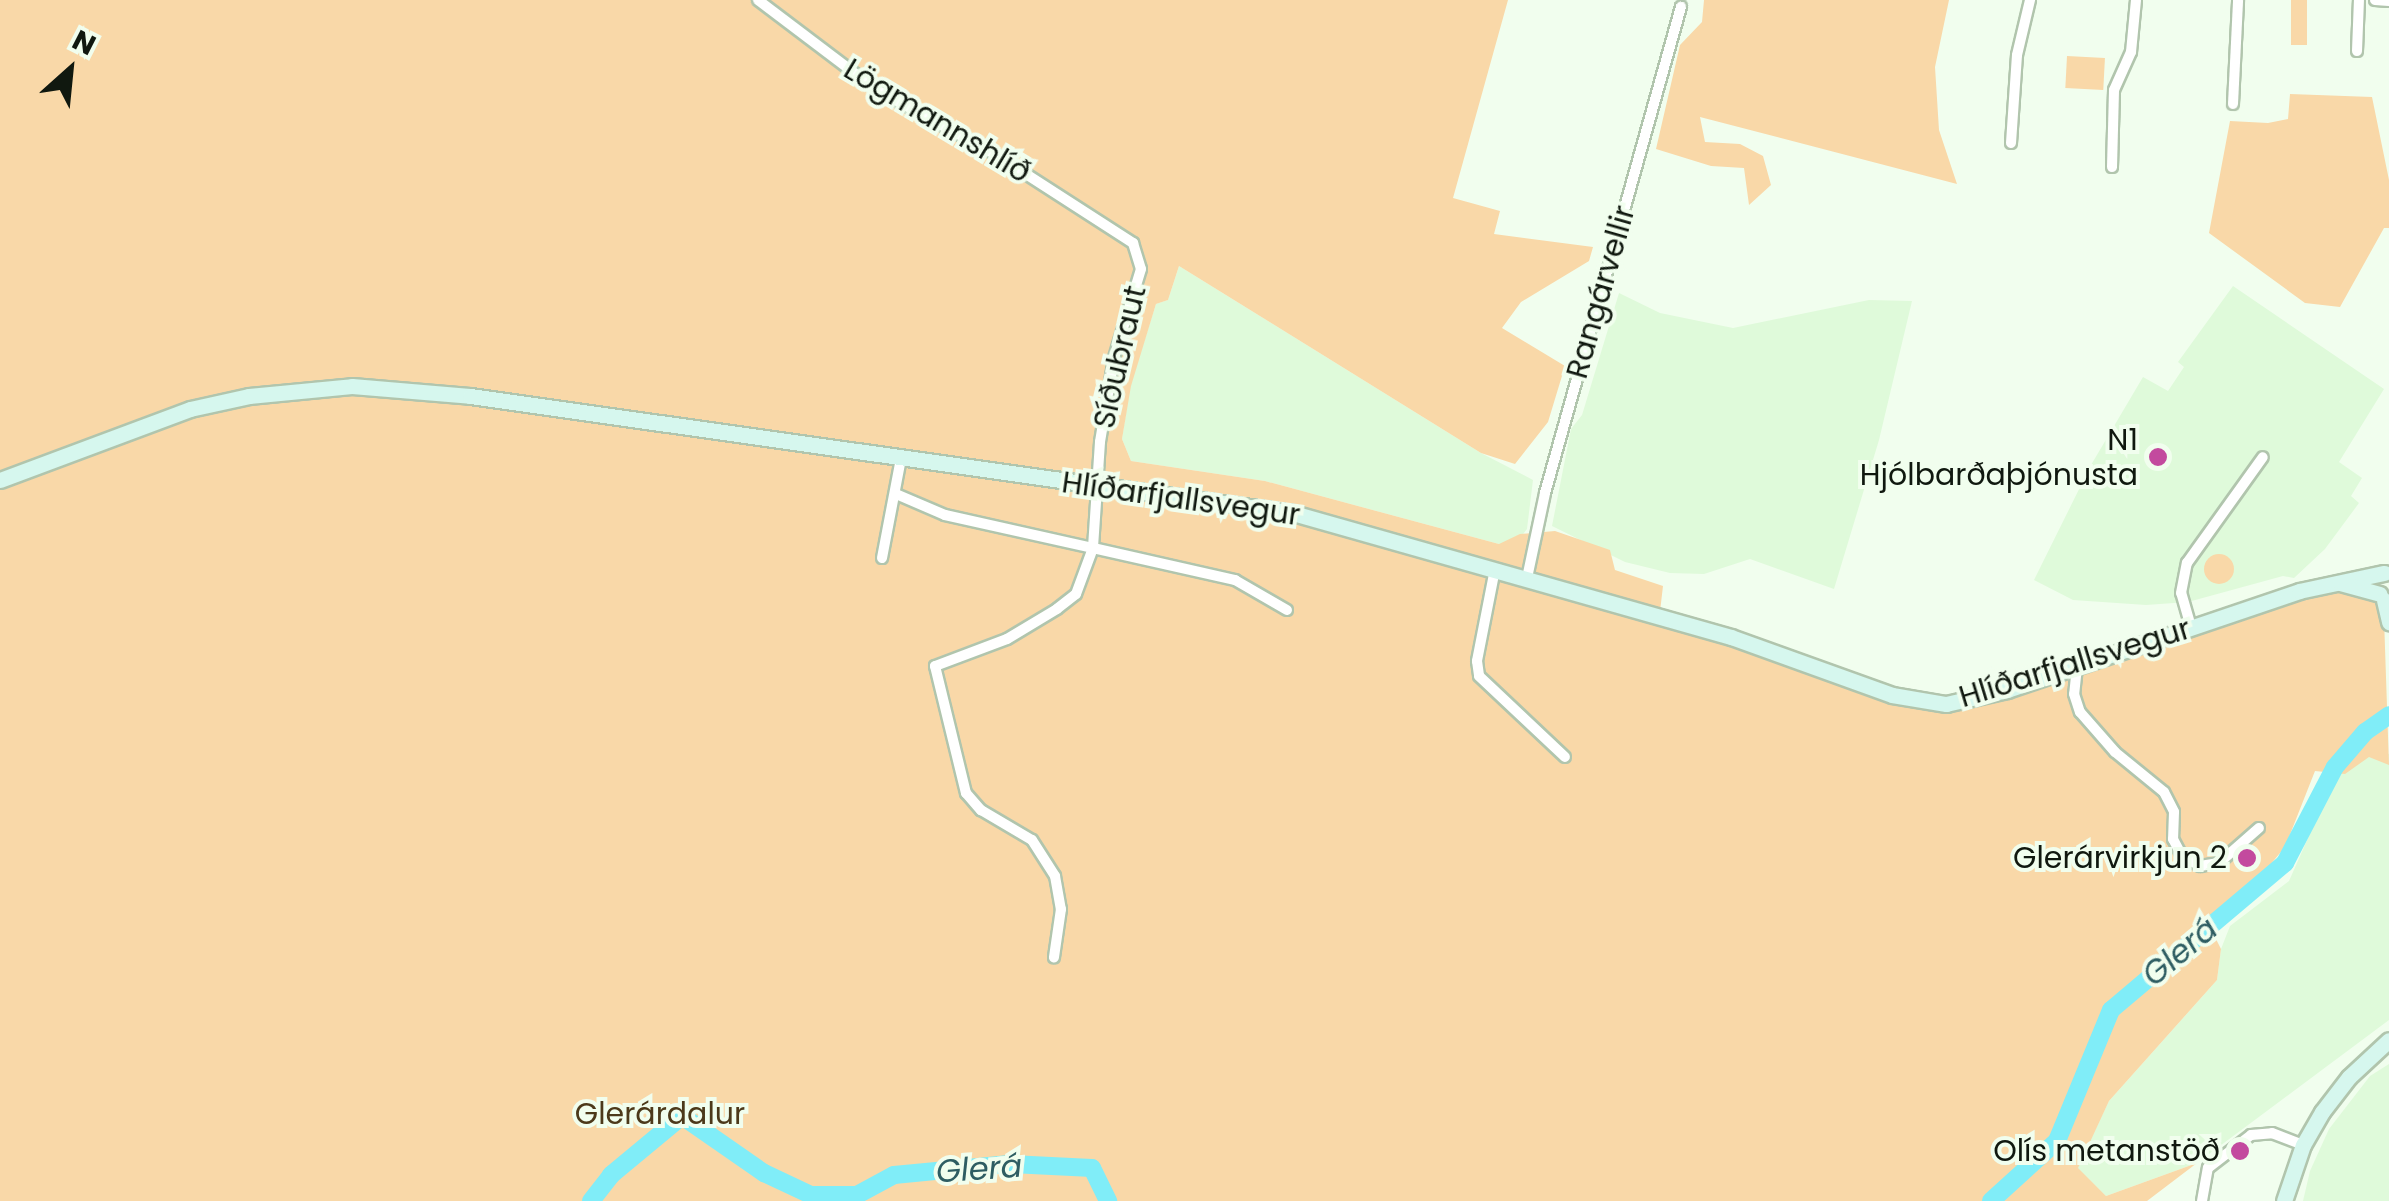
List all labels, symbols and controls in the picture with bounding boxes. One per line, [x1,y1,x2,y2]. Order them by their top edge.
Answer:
north arrow [20,20,120,120]
text: N [66,21,102,65]
street label: Lögmannshlíð [837,51,1037,191]
street label: Rangárvellir [1559,201,1643,383]
street label: Síðubraut [1086,282,1154,432]
place label: N1 Hjólbarðaþjónusta [1860,422,2138,492]
marker: N1 Hjólbarðaþjónusta [2147,446,2169,468]
street label: Hlíðarfjallsvegur [1060,464,1302,534]
street label: Hlíðarfjallsvegur [1955,611,2195,715]
place label: Glerárvirkjun 2 [2013,840,2227,876]
marker: Glerárvirkjun 2 [2236,847,2258,869]
water label: Glerá [2135,910,2225,994]
park label: Glerárdalur [575,1096,745,1132]
place label: Olís metanstöð [1993,1133,2220,1169]
marker: Olís metanstöð [2229,1140,2251,1162]
water label: Glerá [935,1147,1023,1191]

